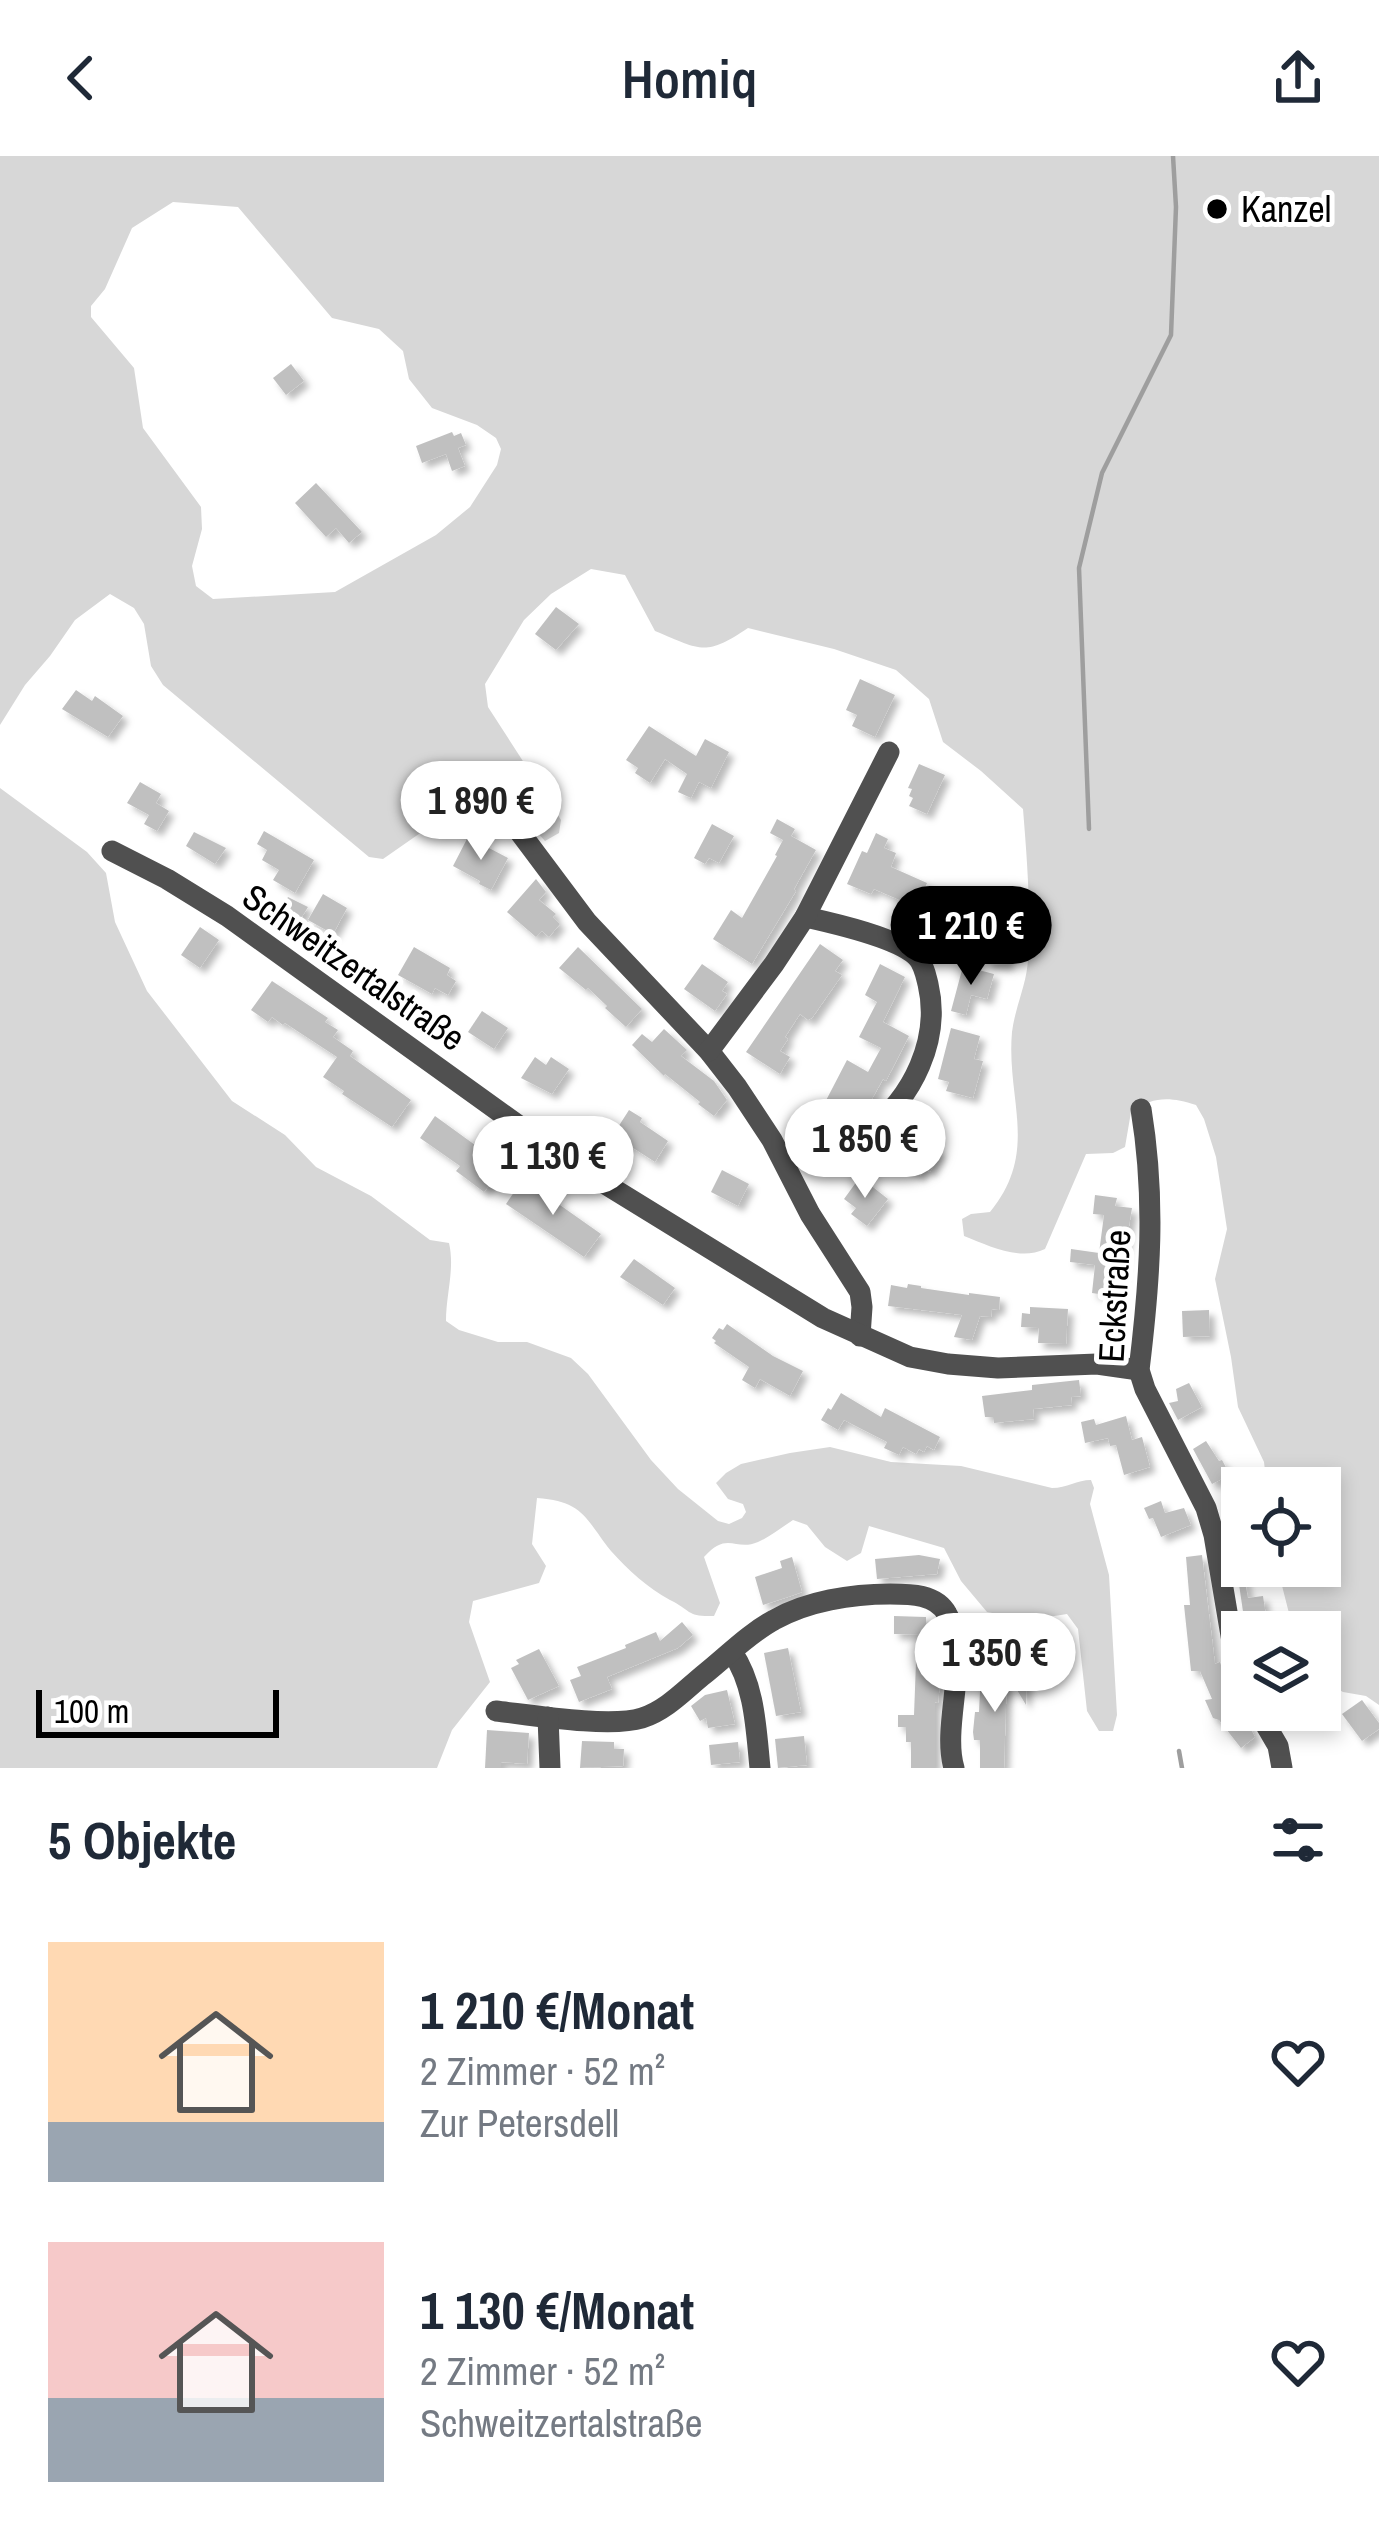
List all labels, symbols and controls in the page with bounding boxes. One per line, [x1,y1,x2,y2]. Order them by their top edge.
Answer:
text: Homiq [622,42,757,115]
icon: back [48,45,114,111]
icon: share [1265,45,1331,111]
place label: Kanzel [1241,185,1331,233]
marker: Kanzel [1204,196,1230,222]
pin: 1 890 € [370,761,592,863]
text: 1 890 € [428,774,534,826]
street label: Schweitzertalstraße [233,873,475,1061]
pin: 1 210 € [860,886,1082,988]
text: 1 210 € [918,899,1024,951]
pin: 1 850 € [754,1099,976,1201]
text: 1 850 € [812,1112,918,1164]
pin: 1 130 € [442,1116,664,1218]
text: 1 130 € [500,1129,606,1181]
street label: Eckstraße [1087,1228,1141,1364]
map controls [1221,1467,1341,1731]
button: locate [1221,1467,1341,1587]
button: layers [1221,1611,1341,1731]
pin: 1 350 € [884,1613,1106,1715]
text: 1 350 € [942,1626,1048,1678]
scale bar [36,1684,279,1737]
text: 100 m [54,1689,129,1733]
text: 5 Objekte [48,1806,236,1875]
icon: filters [1265,1807,1331,1873]
text: 1 210 €/Monat [420,1976,694,2045]
icon: home [144,1990,288,2134]
icon: heart [1265,2029,1331,2095]
text: 2 Zimmer · 52 m² [420,2045,665,2097]
text: Zur Petersdell [420,2097,619,2149]
text: 1 130 €/Monat [420,2276,694,2345]
icon: home [144,2290,288,2434]
icon: heart [1265,2329,1331,2395]
text: 2 Zimmer · 52 m² [420,2345,665,2397]
text: Schweitzertalstraße [420,2397,703,2449]

